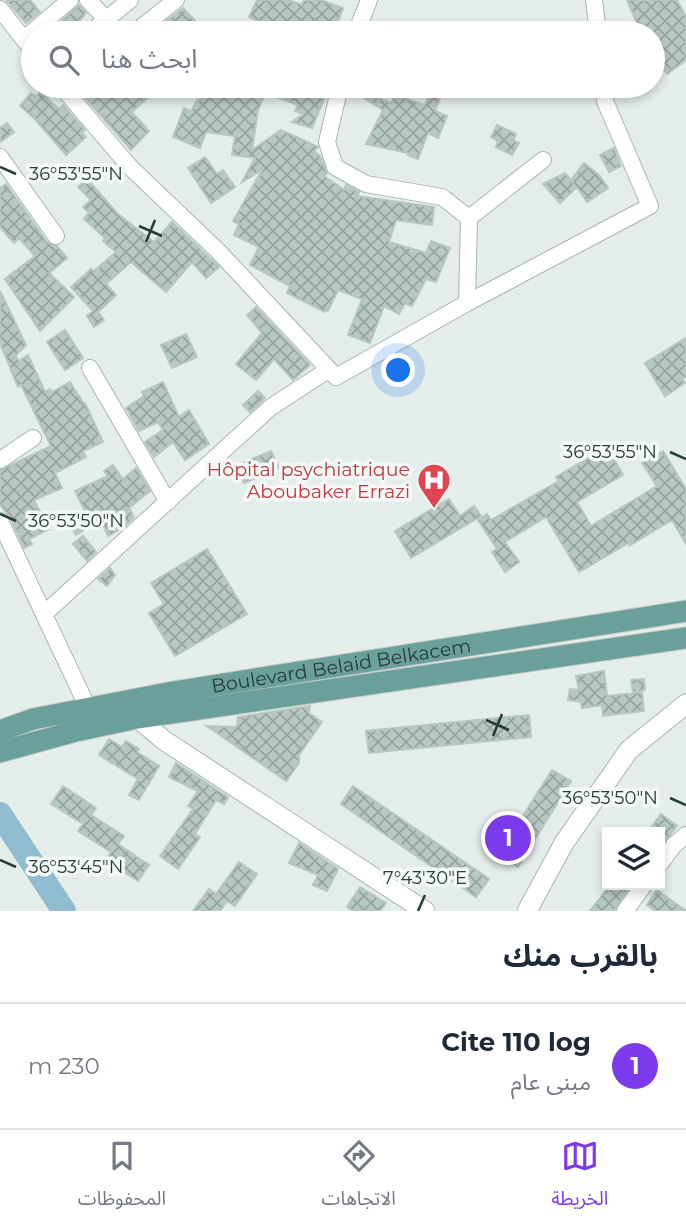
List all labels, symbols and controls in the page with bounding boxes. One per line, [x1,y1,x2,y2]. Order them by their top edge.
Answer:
search box [21,21,665,98]
icon: search [45,41,83,79]
text: ابحث هنا [101,43,197,75]
text: 36°53'55"N [29,163,123,185]
your location [381,353,415,387]
text: 36°53'55"N [563,441,657,463]
place label: Hôpital psychiatrique Aboubaker Errazi [207,458,410,503]
hospital icon: Hôpital psychiatrique Aboubaker Errazi [415,461,453,510]
text: 36°53'50"N [28,510,124,532]
street label: Boulevard Belaid Belkacem [210,634,473,698]
text: 36°53'50"N [562,787,658,809]
pin: 1 [485,812,531,864]
map controls [602,827,665,890]
button: layers [602,827,665,890]
text: 36°53'45"N [29,856,123,878]
text: 7°43'30"E [383,867,467,889]
text: بالقرب منك [503,937,658,974]
text: Cite 110 log [441,1026,591,1058]
text: 230 m [28,1052,100,1080]
text: 1 [630,1052,640,1080]
text: مبنى عام [511,1068,591,1096]
tab: المحفوظات [78,1137,166,1219]
tab: الاتجاهات [322,1137,396,1219]
tab: الخريطة [551,1137,608,1219]

